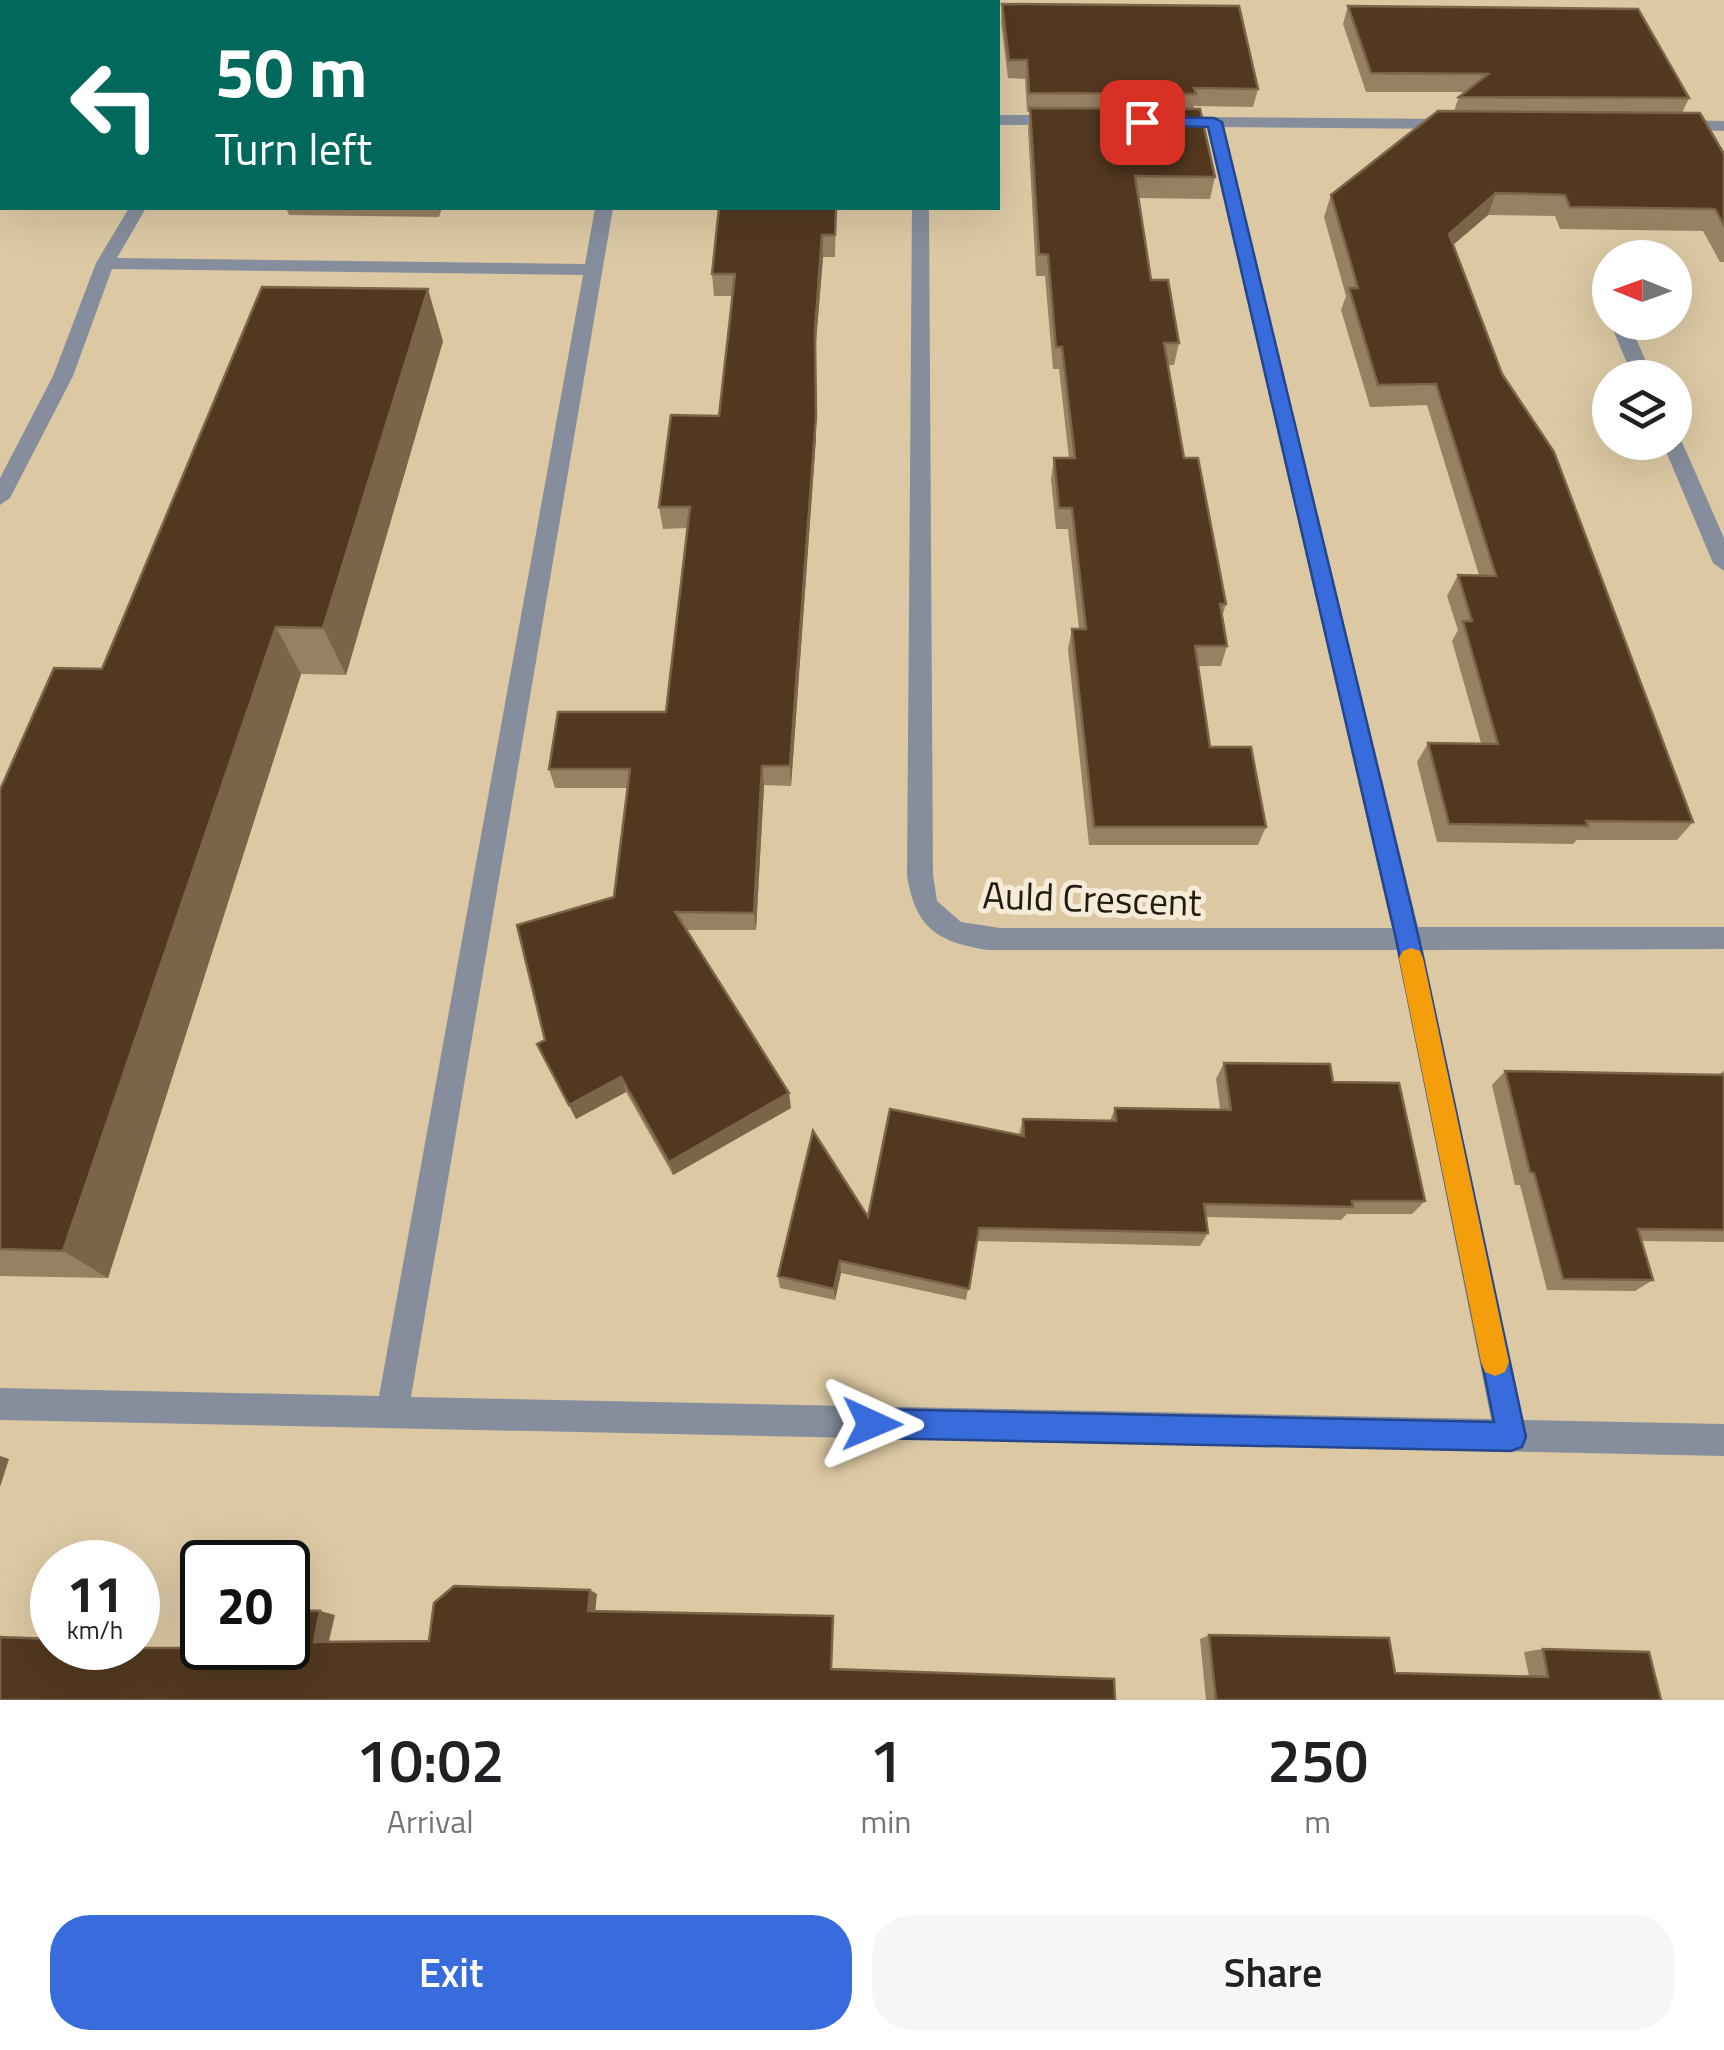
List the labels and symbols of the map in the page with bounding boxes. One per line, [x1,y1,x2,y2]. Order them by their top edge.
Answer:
pin [1100,80,1185,165]
north arrow [1592,240,1692,340]
street label: Auld Crescent [981,865,1203,931]
position arrow [820,1372,924,1476]
speed limit sign: 20 [180,1540,310,1670]

